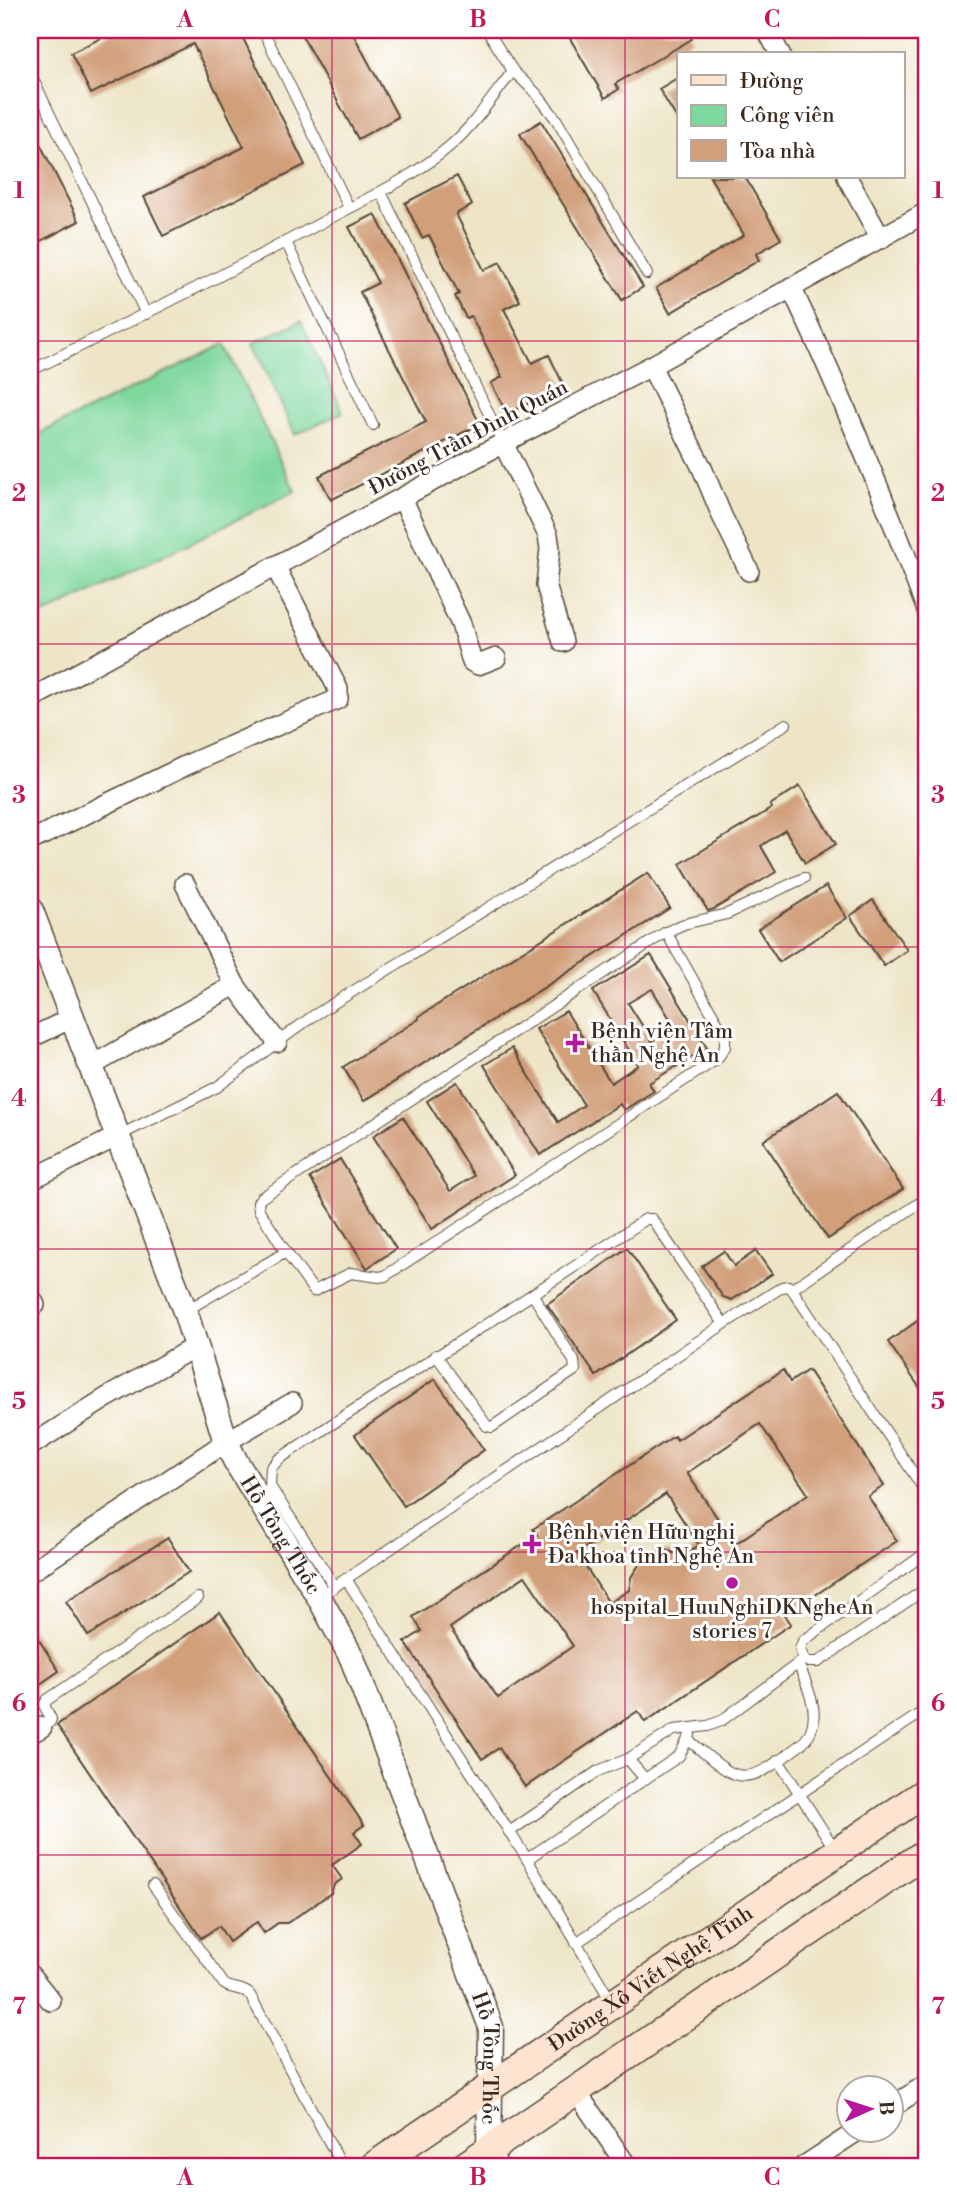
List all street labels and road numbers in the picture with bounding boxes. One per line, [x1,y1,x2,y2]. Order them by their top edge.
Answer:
street label: Đường Trần Đình Quán [364,374,573,502]
street label: Hồ Tông Thốc [234,1471,326,1600]
street label: Đường Xô Viết Nghệ Tĩnh [544,1901,759,2058]
street label: Hồ Tông Thốc [465,1988,503,2125]

